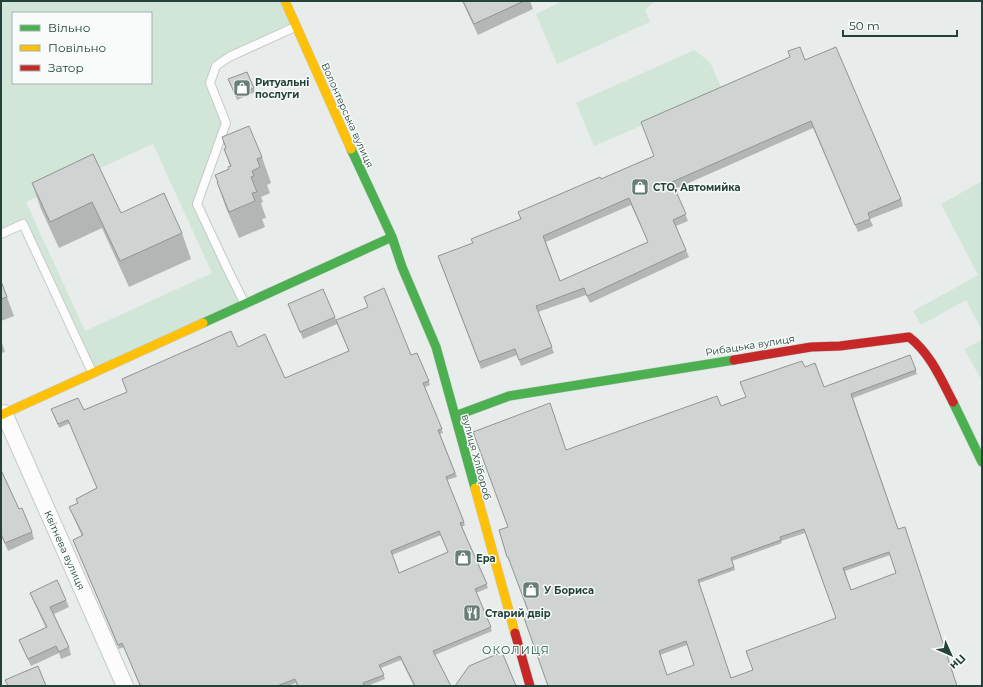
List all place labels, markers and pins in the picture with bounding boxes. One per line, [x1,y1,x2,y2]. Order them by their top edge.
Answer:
place label: Ритуальні послуги [255,76,309,101]
shop icon: Ритуальні послуги [232,78,252,98]
shop icon: СТО, Автомийка [630,177,650,197]
place label: СТО, Автомийка [653,181,741,194]
shop icon: Ера [453,548,473,568]
place label: Ера [476,552,496,565]
shop icon: У Бориса [521,580,541,600]
place label: У Бориса [544,584,594,597]
restaurant icon: Старий двір [462,603,482,623]
place label: Старий двір [485,607,551,620]

